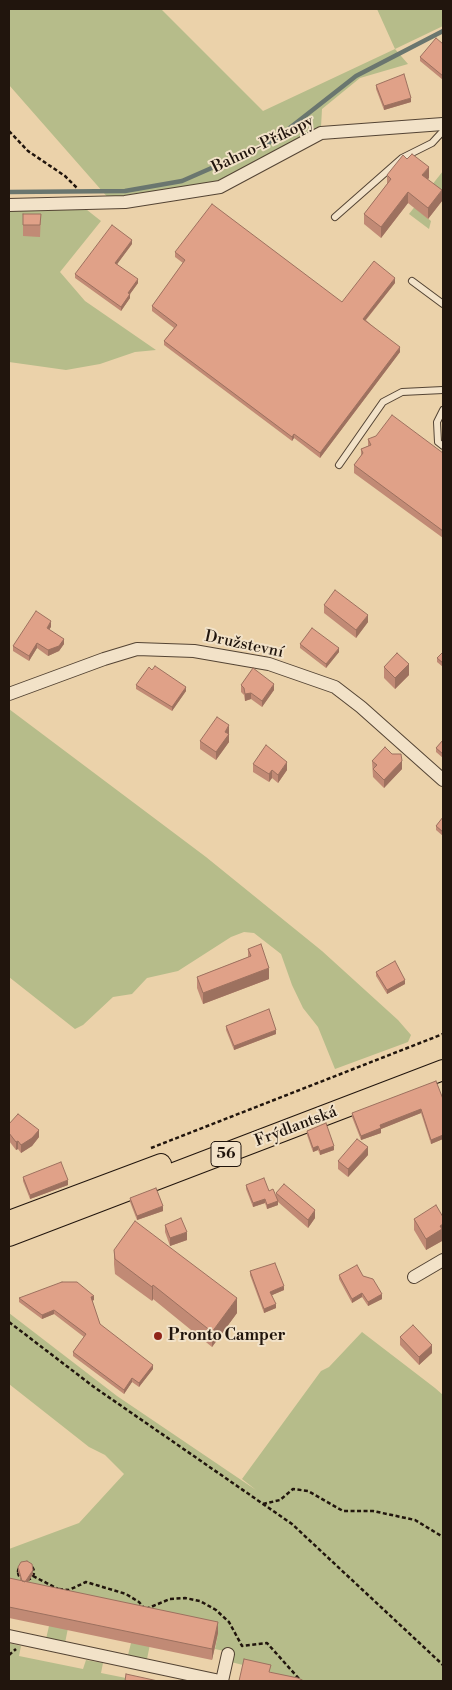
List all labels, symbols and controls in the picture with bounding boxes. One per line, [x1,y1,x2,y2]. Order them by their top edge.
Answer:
street label: Bahno-Příkopy [209,112,317,178]
street label: Družstevní [203,627,285,663]
street label: Frýdlantská [252,1103,340,1151]
road number: 56 [211,1142,241,1166]
place label: Pronto Camper [168,1326,286,1346]
marker: Pronto Camper [152,1330,164,1342]

